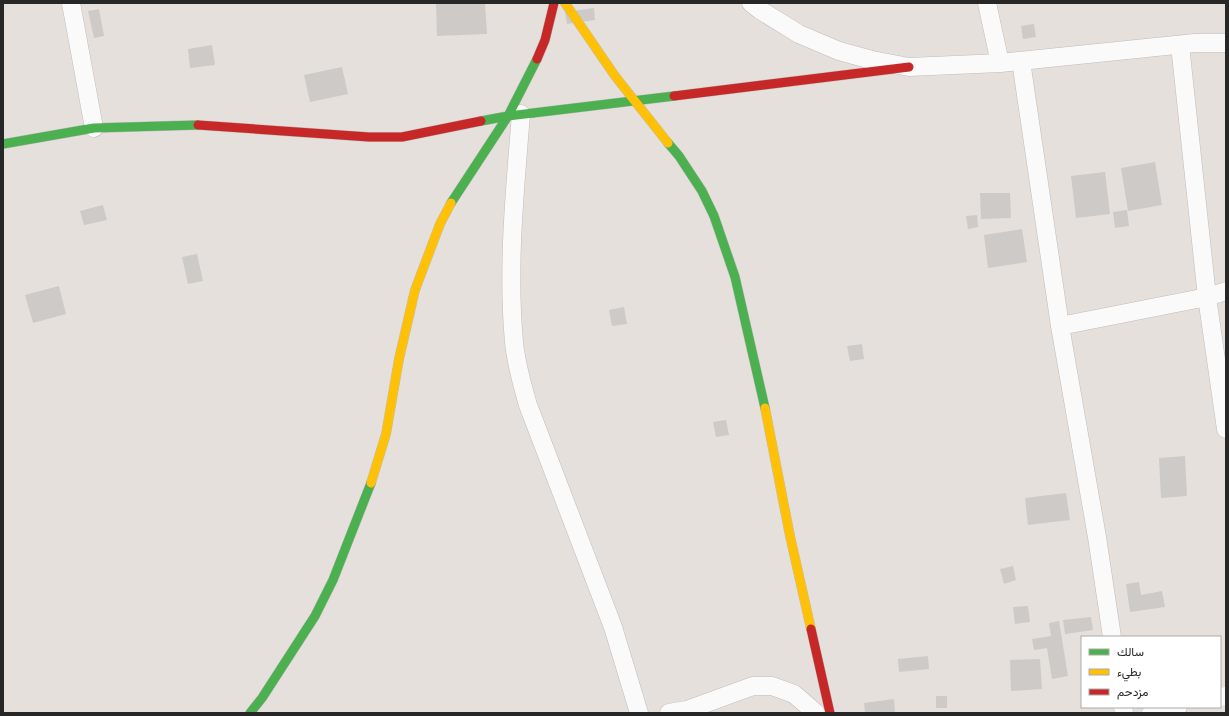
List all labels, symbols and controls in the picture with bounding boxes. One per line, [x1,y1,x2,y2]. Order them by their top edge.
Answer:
legend [1081,636,1221,708]
text: سالك [1117,646,1144,658]
text: بطيء [1117,666,1141,682]
text: مزدحم [1117,686,1148,700]

